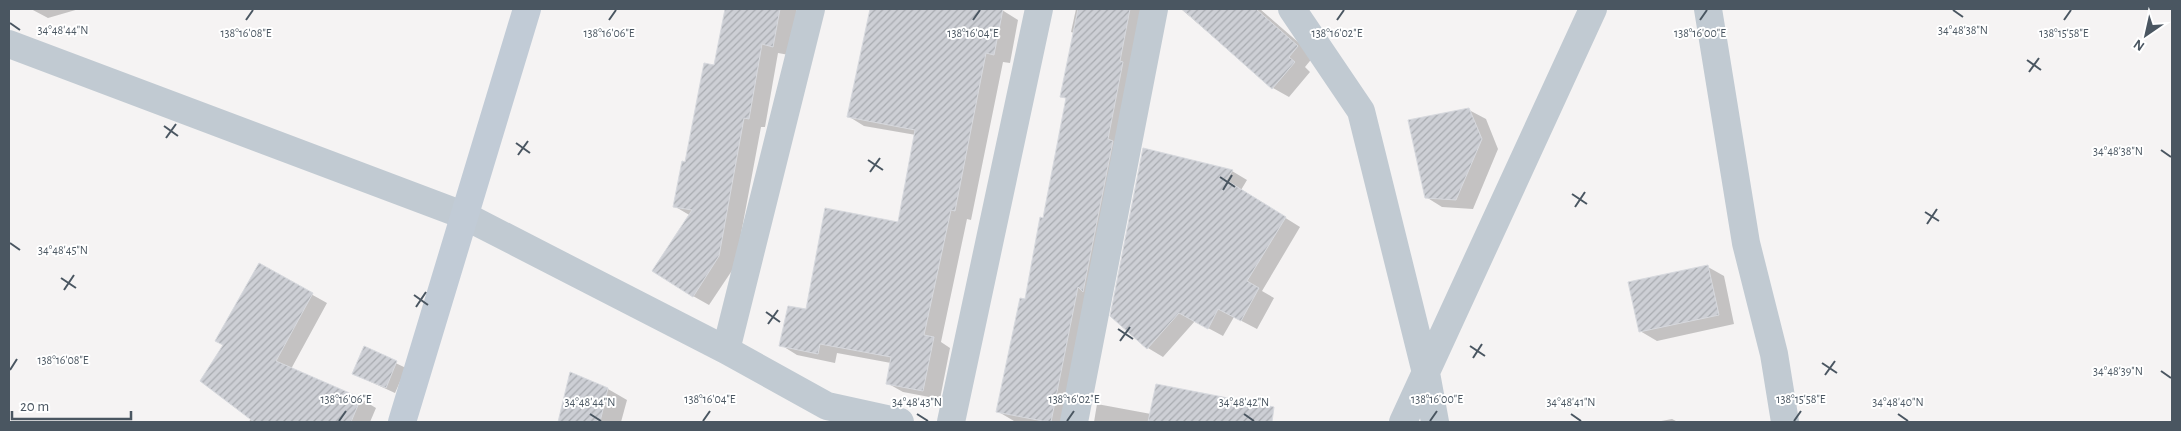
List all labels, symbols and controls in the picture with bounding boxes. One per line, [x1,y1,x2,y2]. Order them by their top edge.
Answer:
north arrow [2121,10,2171,60]
text: 34°48'44"N [38,24,88,36]
text: 34°48'38"N [1938,24,1988,36]
text: 138°16'08"E [220,27,272,39]
text: 138°16'06"E [583,27,635,39]
text: 138°16'04"E [947,27,999,39]
text: 138°16'02"E [1312,27,1363,39]
text: 138°16'00"E [1674,27,1726,39]
text: 138°15'58"E [2039,27,2089,39]
text: N [2131,36,2147,53]
text: 34°48'38"N [2093,145,2143,157]
text: 34°48'45"N [38,244,88,256]
text: 138°16'08"E [37,354,89,366]
text: 34°48'39"N [2093,365,2143,377]
scale bar [12,388,131,420]
text: 138°16'06"E [320,393,372,405]
text: 138°16'04"E [684,393,736,405]
text: 138°16'02"E [1049,393,1100,405]
text: 138°16'00"E [1411,393,1463,405]
text: 138°15'58"E [1776,393,1826,405]
text: 34°48'44"N [565,396,615,408]
text: 34°48'43"N [892,396,942,408]
text: 34°48'42"N [1219,396,1269,408]
text: 34°48'41"N [1546,396,1596,408]
text: 34°48'40"N [1872,396,1924,408]
text: 20 m [20,399,49,414]

